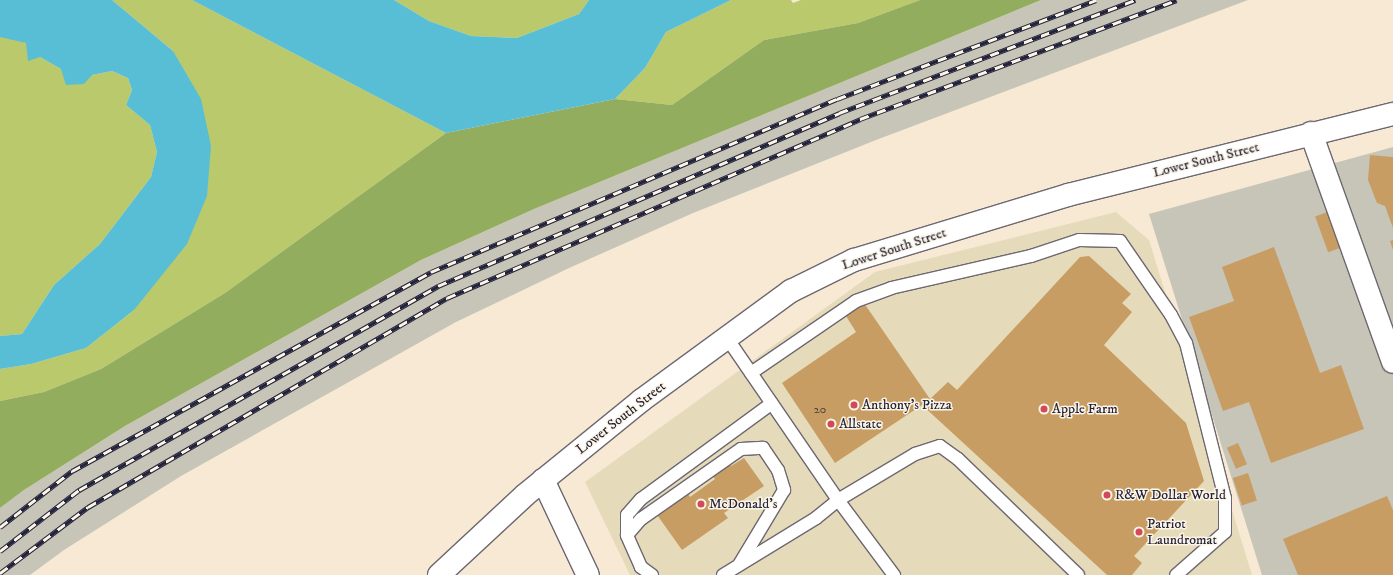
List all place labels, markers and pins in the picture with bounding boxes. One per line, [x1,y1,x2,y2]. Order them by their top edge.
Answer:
place label: Anthony's Pizza [862,397,952,413]
marker: Anthony's Pizza [849,400,859,410]
place label: Apple Farm [1052,401,1118,417]
marker: Apple Farm [1039,404,1049,414]
place label: Allstate [839,416,882,432]
marker: Allstate [826,419,836,429]
place label: R&W Dollar World [1115,487,1226,503]
marker: R&W Dollar World [1102,490,1112,500]
place label: McDonald's [709,496,777,512]
marker: McDonald's [696,499,706,509]
place label: Patriot Laundromat [1147,516,1217,548]
marker: Patriot Laundromat [1134,527,1144,537]

